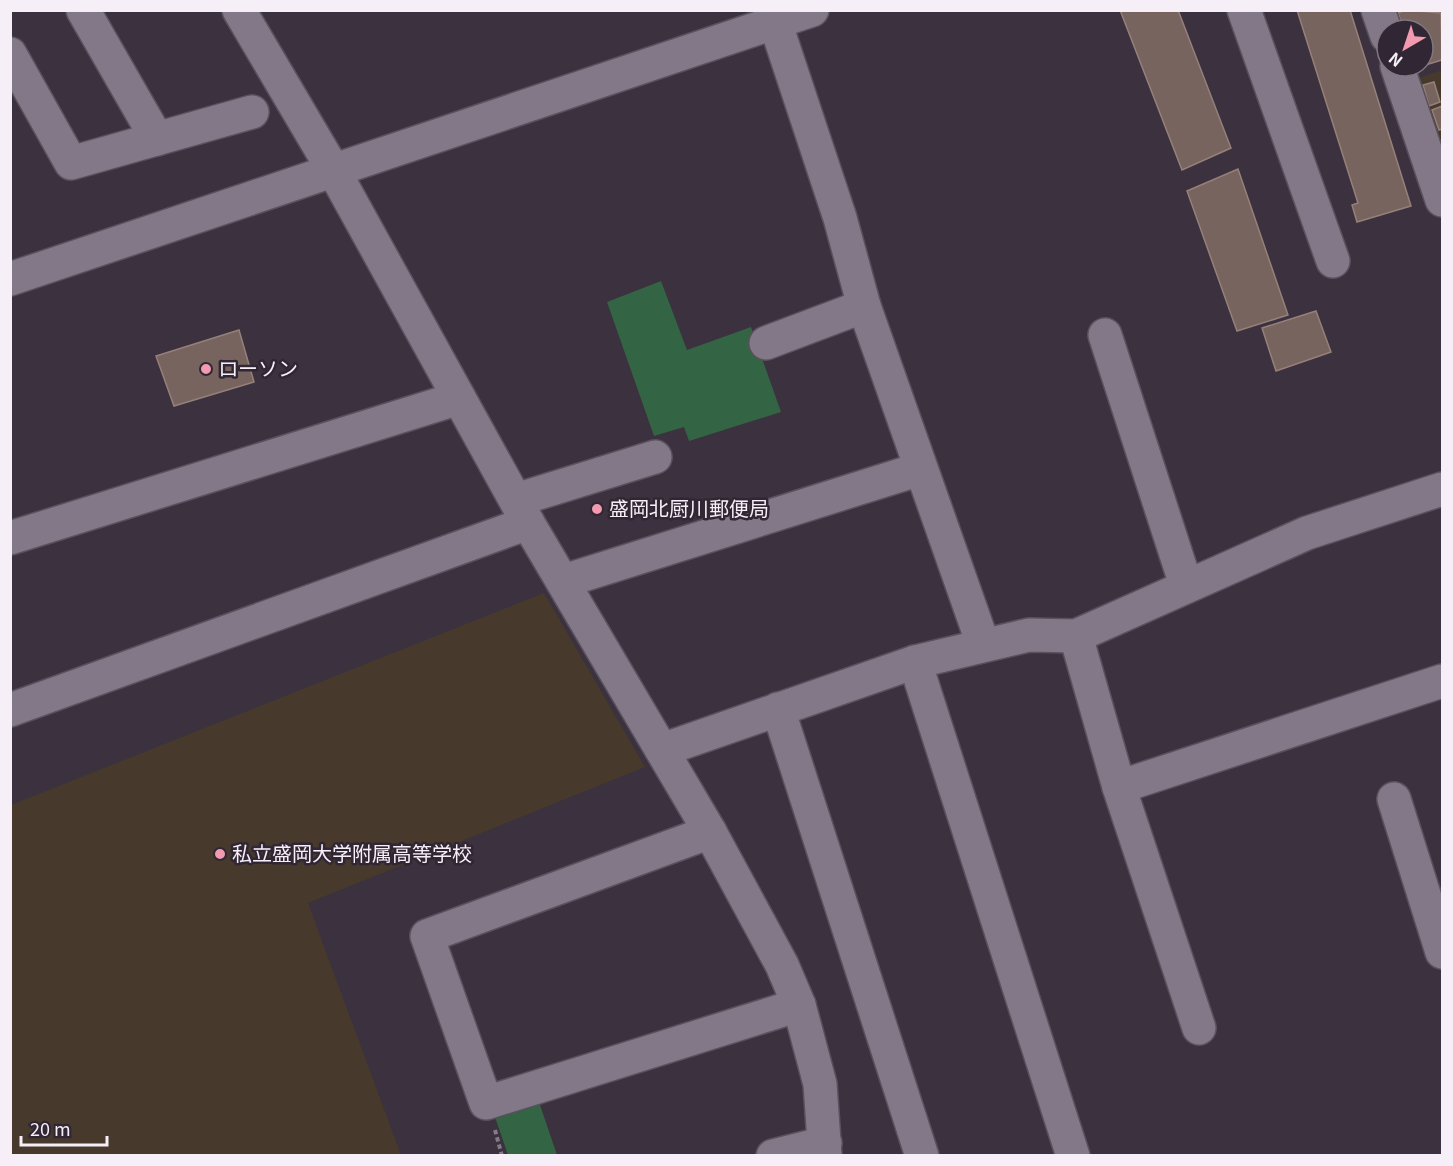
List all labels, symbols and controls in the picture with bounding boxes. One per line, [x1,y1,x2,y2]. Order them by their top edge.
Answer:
north arrow [1375,18,1435,78]
text: N [1383,47,1407,74]
place label: ローソン [218,353,298,382]
marker: ローソン [199,362,213,376]
place label: 盛岡北厨川郵便局 [609,493,769,522]
marker: 盛岡北厨川郵便局 [590,502,604,516]
place label: 私立盛岡大学附属高等学校 [232,838,472,867]
marker: 私立盛岡大学附属高等学校 [213,847,227,861]
scale bar [21,1109,106,1147]
text: 20 m [30,1115,71,1141]

